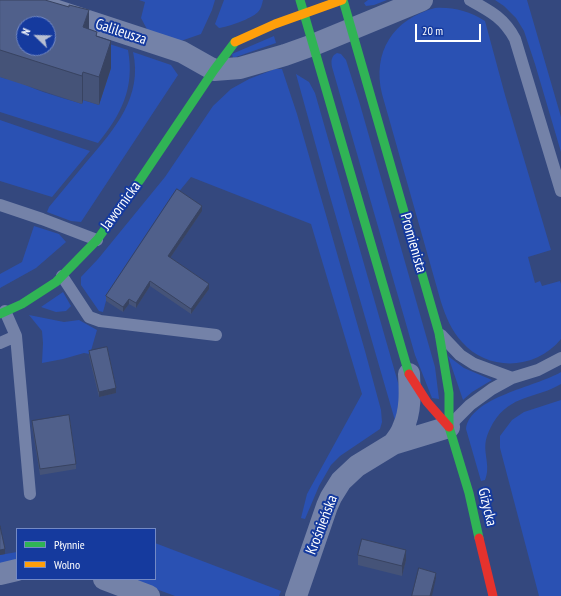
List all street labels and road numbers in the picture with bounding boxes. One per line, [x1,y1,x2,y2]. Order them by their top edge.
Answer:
street label: Galileusza [93,15,149,49]
street label: Jawornicka [97,178,145,234]
street label: Promienista [396,211,430,275]
street label: Giżycka [474,486,500,528]
street label: Krośnieńska [302,493,342,557]

